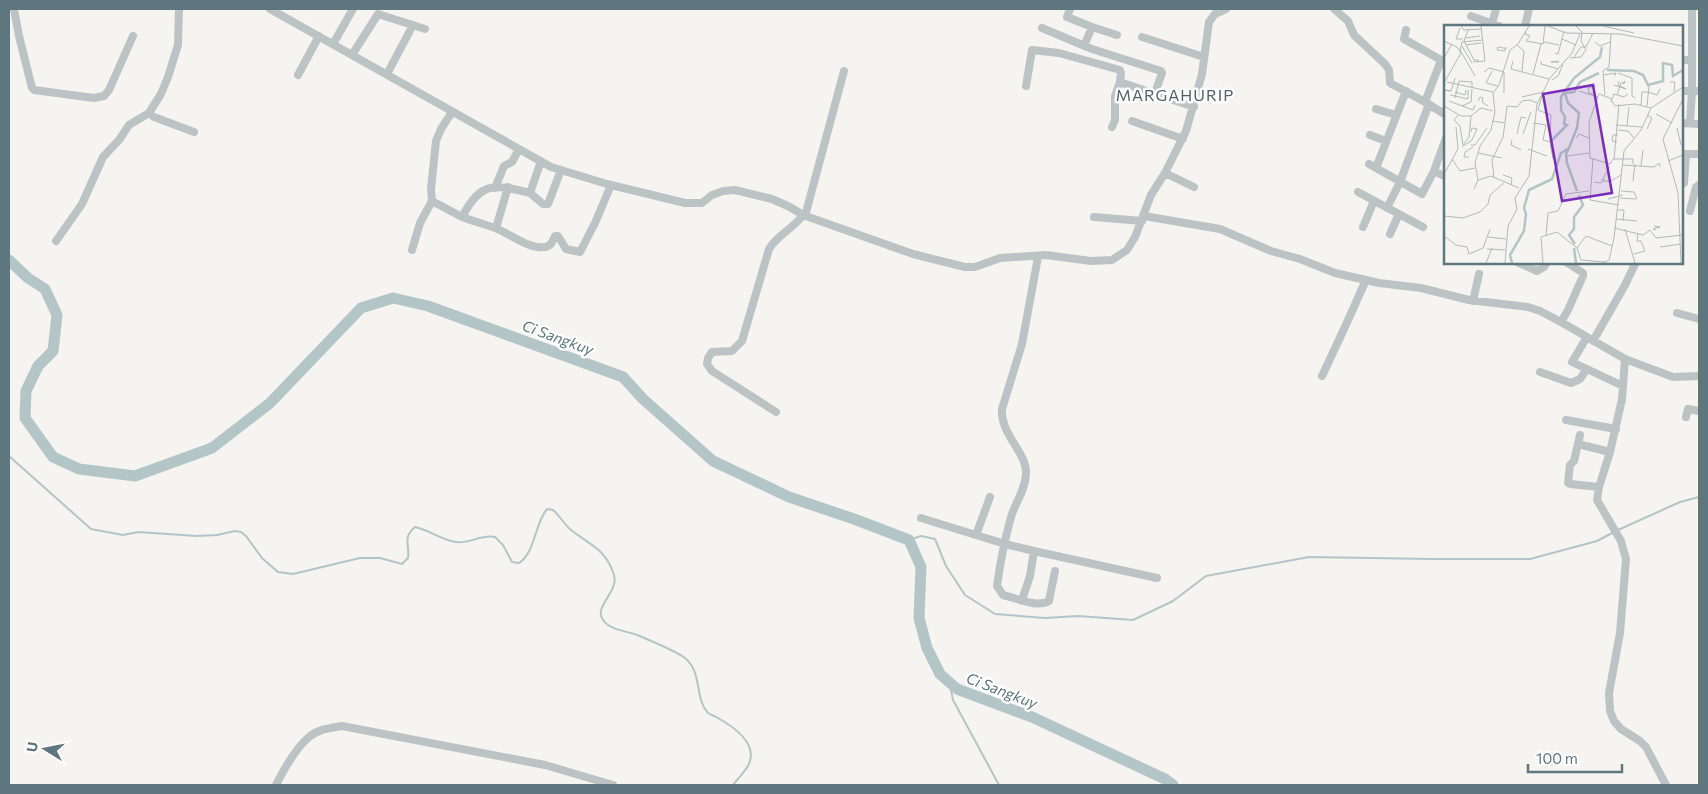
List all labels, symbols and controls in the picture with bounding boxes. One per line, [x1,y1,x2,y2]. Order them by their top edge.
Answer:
inset map [1444,25,1683,264]
district label: MARGAHURIP [1116,85,1234,104]
water label: Ci Sangkuy [520,316,597,359]
water label: Ci Sangkuy [964,668,1041,712]
north arrow [20,724,70,774]
text: U [22,740,41,753]
scale bar [1528,742,1622,774]
text: 100 m [1536,749,1578,767]

